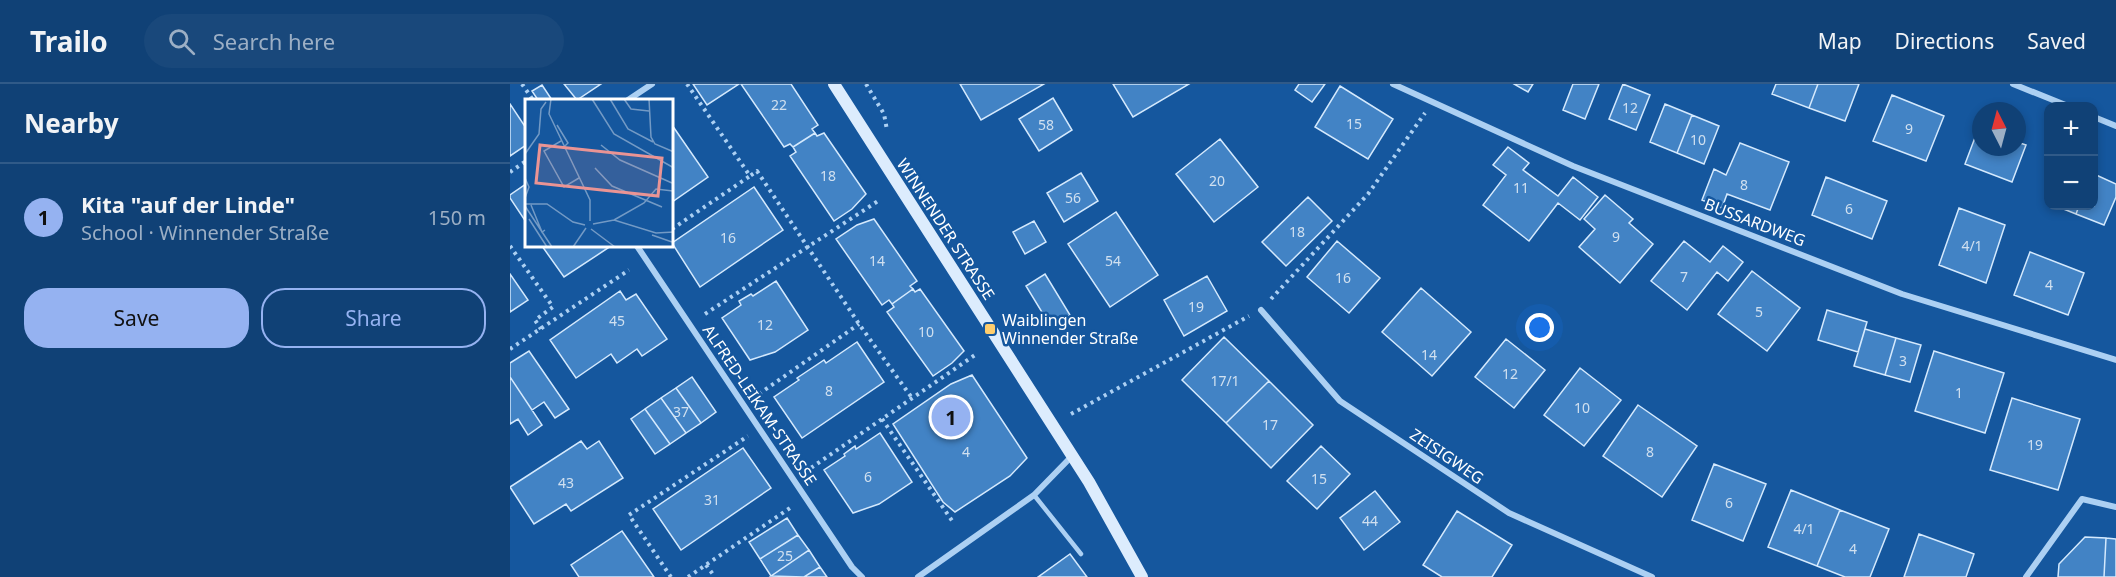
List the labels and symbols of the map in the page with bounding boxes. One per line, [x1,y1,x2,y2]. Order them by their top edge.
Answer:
house number: 22 [771,95,787,114]
house number: 12 [1622,98,1638,117]
inset map [525,99,674,248]
north arrow [1972,102,2026,156]
house number: 15 [1346,114,1362,133]
house number: 58 [1038,115,1054,134]
house number: 9 [1905,119,1913,138]
house number: 10 [1690,130,1706,149]
street label: WINNENDER STRASSE [892,154,1000,304]
house number: 18 [820,166,836,185]
house number: 20 [1209,171,1225,190]
house number: 8 [1740,175,1748,194]
house number: 11 [1513,178,1529,197]
house number: 56 [1065,188,1081,207]
street label: BUSSARDWEG [1701,193,1809,251]
house number: 6 [1845,199,1853,218]
house number: 18 [1289,222,1305,241]
house number: 9 [1612,227,1620,246]
house number: 16 [720,228,736,247]
house number: 4/1 [1961,236,1983,255]
house number: 14 [869,251,885,270]
house number: 54 [1105,251,1121,270]
house number: 7 [1680,267,1688,286]
house number: 16 [1335,268,1351,287]
house number: 4 [2045,275,2053,294]
house number: 19 [1188,297,1204,316]
house number: 5 [1755,302,1763,321]
place label: Waiblingen Winnender Straße [1002,309,1138,349]
house number: 45 [609,311,625,330]
your location [1525,313,1554,342]
house number: 12 [757,315,773,334]
street label: ALFRED-LEIKAM-STRASSE [698,320,822,490]
house number: 10 [918,322,934,341]
marker: Waiblingen Winnender Straße [983,322,997,336]
house number: 14 [1421,345,1437,364]
house number: 3 [1899,351,1907,370]
house number: 12 [1502,364,1518,383]
house number: 17/1 [1210,371,1240,390]
house number: 8 [825,381,833,400]
house number: 1 [1955,383,1963,402]
pin: 1 [932,394,970,440]
house number: 10 [1574,398,1590,417]
house number: 37 [673,402,689,421]
house number: 17 [1262,415,1278,434]
street label: ZEISIGWEG [1406,423,1488,489]
house number: 19 [2027,435,2043,454]
house number: 4 [962,442,970,461]
house number: 8 [1646,442,1654,461]
house number: 6 [864,467,872,486]
house number: 15 [1311,469,1327,488]
house number: 43 [558,473,574,492]
house number: 31 [704,490,720,509]
house number: 6 [1725,493,1733,512]
house number: 44 [1362,511,1378,530]
house number: 4/1 [1793,519,1815,538]
house number: 4 [1849,539,1857,558]
house number: 25 [777,546,793,565]

